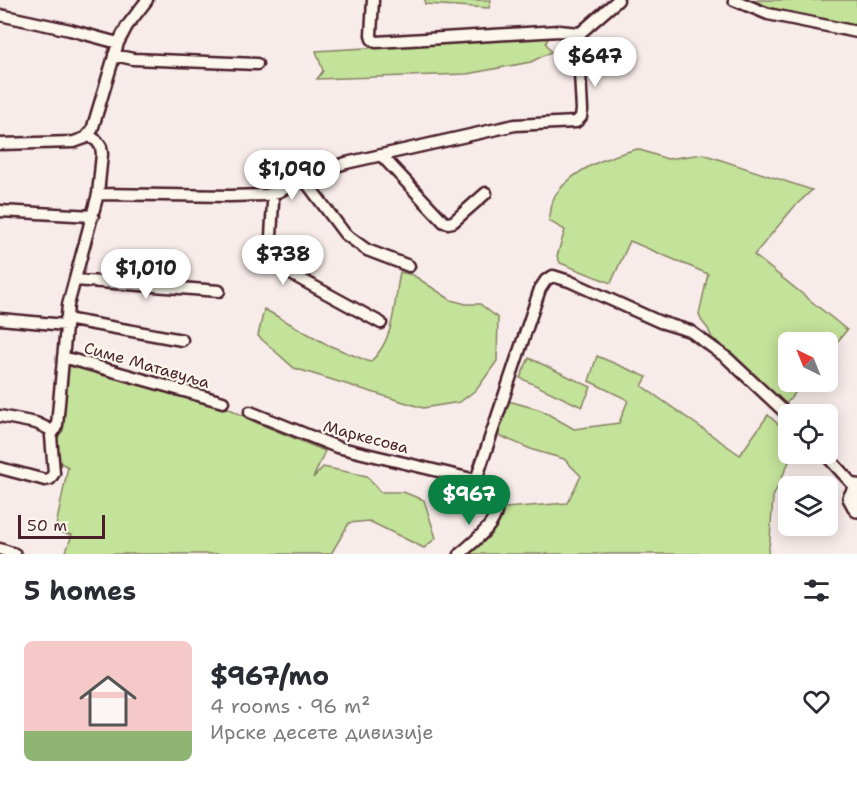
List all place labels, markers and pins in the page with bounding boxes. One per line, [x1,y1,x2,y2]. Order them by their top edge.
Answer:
pin: $647 [559,37,631,88]
pin: $1,090 [243,150,341,201]
pin: $738 [247,235,319,286]
pin: $1,010 [97,249,195,300]
pin: $967 [433,475,505,526]

